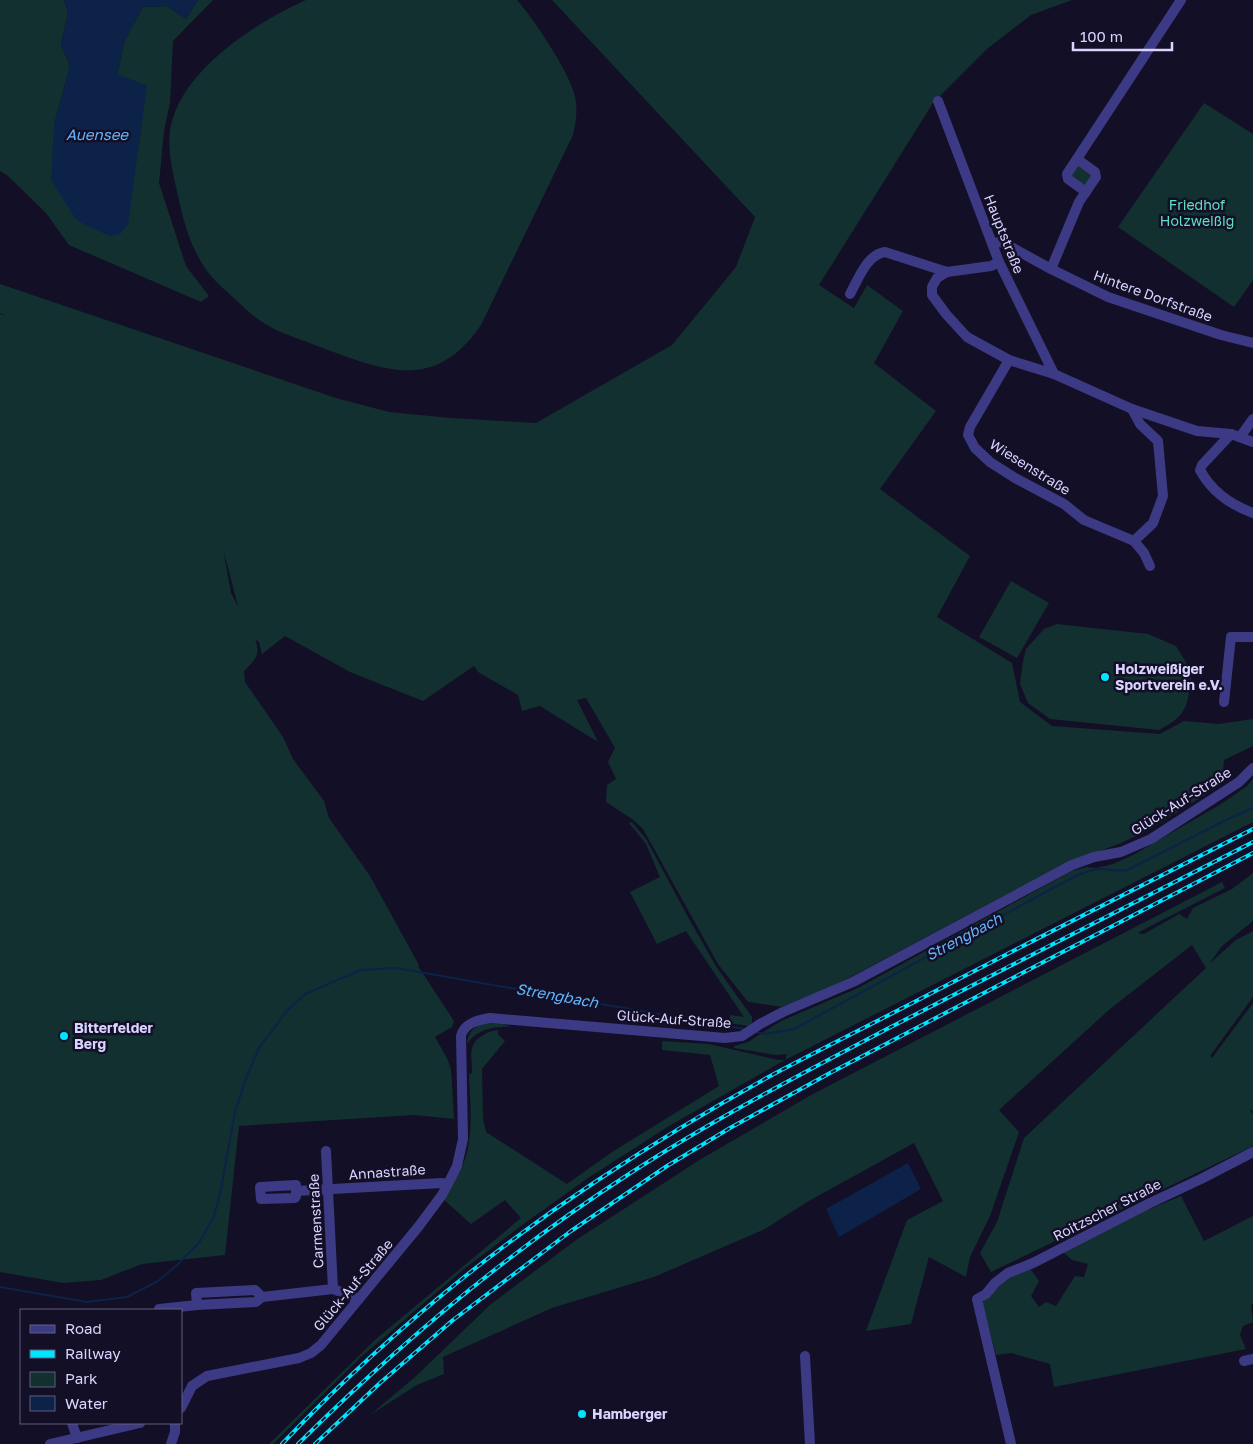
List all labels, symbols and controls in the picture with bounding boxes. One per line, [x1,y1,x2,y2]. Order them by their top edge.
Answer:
scale bar [1073,20,1172,52]
text: 100 m [1080,27,1123,45]
water label: Auensee [66,125,129,143]
street label: Hauptstraße [981,192,1028,276]
park label: Friedhof Holzweißig [1160,196,1234,229]
street label: Hintere Dorfstraße [1092,266,1215,325]
street label: Wiesenstraße [987,435,1074,498]
place label: Holzweißiger Sportverein e.V. [1115,660,1223,693]
marker: Holzweißiger Sportverein e.V. [1099,671,1111,683]
street label: Glück-Auf-Straße [1128,763,1234,838]
water label: Strengbach [923,908,1006,964]
water label: Strengbach [514,979,600,1012]
street label: Glück-Auf-Straße [616,1006,732,1031]
place label: Bitterfelder Berg [74,1019,154,1052]
marker: Bitterfelder Berg [58,1030,70,1042]
street label: Annastraße [348,1160,426,1183]
street label: Carmenstraße [305,1173,326,1269]
street label: Roitzscher Straße [1050,1175,1164,1244]
street label: Glück-Auf-Straße [309,1235,396,1334]
legend [20,1309,182,1424]
text: Road [65,1319,102,1337]
text: Railway [65,1344,121,1362]
text: Park [65,1369,98,1387]
text: Water [65,1394,108,1412]
place label: Hamberger [592,1405,668,1422]
marker: Hamberger [576,1408,588,1420]

